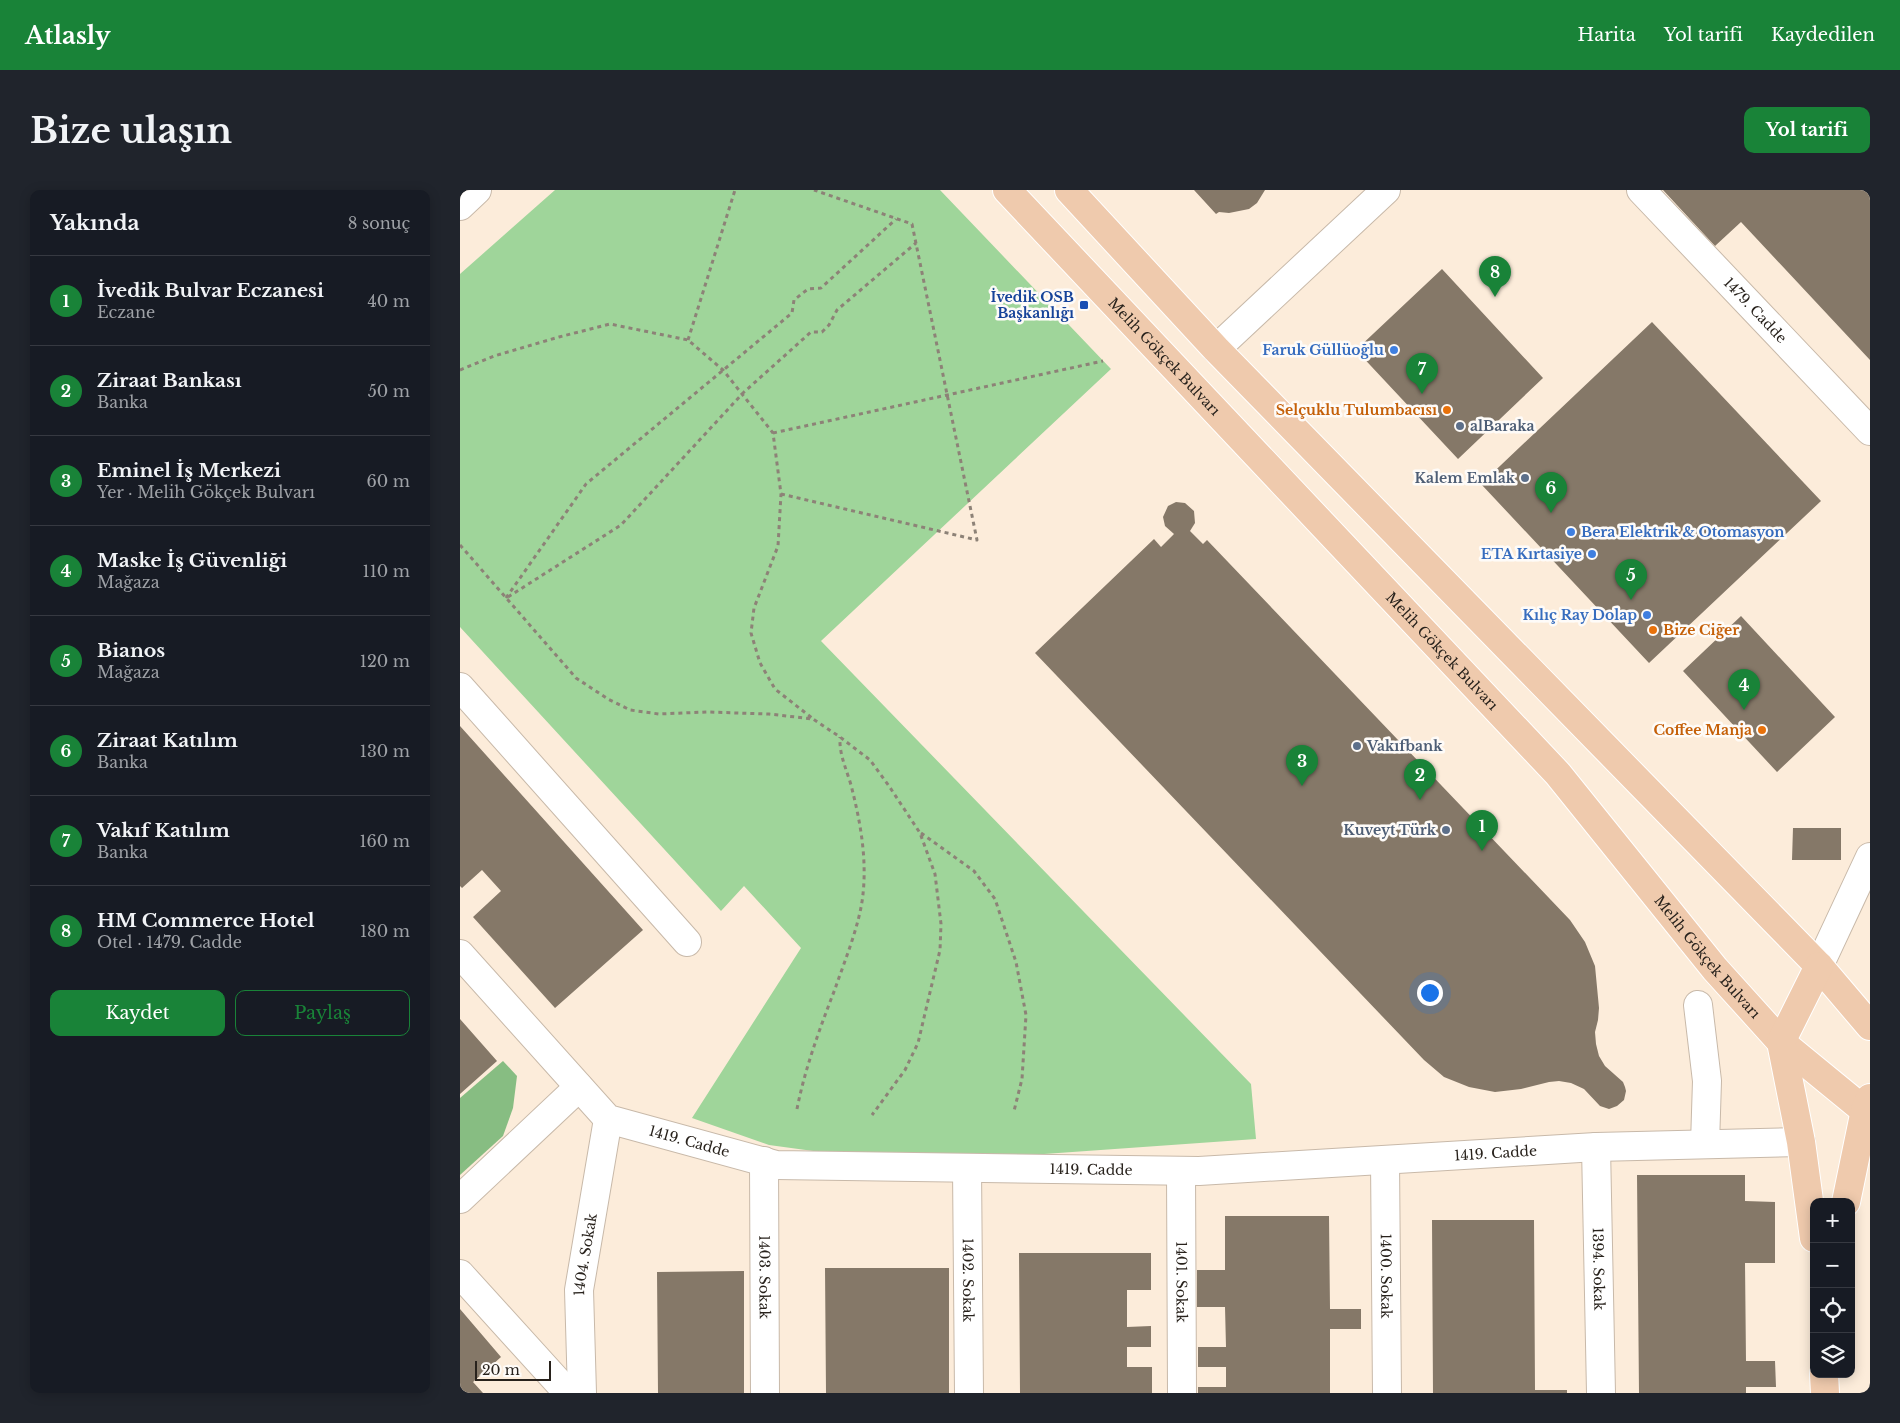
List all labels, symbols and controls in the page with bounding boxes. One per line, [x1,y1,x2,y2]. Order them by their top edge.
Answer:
text: Atlasly [25,21,111,50]
text: Harita [1578,24,1636,46]
text: Yol tarifi [1664,24,1743,46]
text: Kaydedilen [1771,24,1875,46]
button: Yol tarifi [1744,107,1870,153]
text: Bize ulaşın [30,109,232,152]
text: Yakında [50,210,140,236]
text: 8 sonuç [348,213,410,233]
pin: 8 [1479,256,1511,297]
street label: 1479. Cadde [1720,274,1791,347]
text: İvedik Bulvar Eczanesi [97,279,324,302]
place label: İvedik OSB Başkanlığı [991,288,1074,322]
text: 1 [63,291,69,311]
text: 40 m [367,291,410,311]
street label: Melih Gökçek Bulvarı [1104,294,1224,419]
marker: İvedik OSB Başkanlığı [1078,299,1090,311]
text: Eczane [97,302,155,322]
place label: Faruk Güllüoğlu [1262,341,1384,359]
marker: Faruk Güllüoğlu [1388,344,1400,356]
pin: 7 [1406,353,1438,394]
text: Ziraat Bankası [97,369,242,392]
text: 2 [61,381,71,401]
text: 50 m [368,381,410,401]
text: Banka [97,392,148,412]
place label: Selçuklu Tulumbacısı [1276,401,1437,419]
marker: Selçuklu Tulumbacısı [1441,404,1453,416]
place label: alBaraka [1470,417,1535,435]
marker: alBaraka [1454,420,1466,432]
text: Eminel İş Merkezi [97,459,281,482]
place label: Kalem Emlak [1415,469,1516,487]
text: 3 [61,471,71,491]
text: 60 m [367,471,410,491]
marker: Kalem Emlak [1519,472,1531,484]
pin: 6 [1535,472,1567,513]
text: Yer · Melih Gökçek Bulvarı [97,482,315,502]
place label: Bera Elektrik & Otomasyon [1581,523,1784,541]
marker: Bera Elektrik & Otomasyon [1565,526,1577,538]
place label: ETA Kırtasiye [1481,545,1582,563]
marker: ETA Kırtasiye [1586,548,1598,560]
text: Maske İş Güvenliği [97,549,287,572]
pin: 5 [1615,559,1647,600]
text: 4 [61,561,71,581]
text: 110 m [363,561,410,581]
text: Mağaza [97,572,160,592]
street label: Melih Gökçek Bulvarı [1382,588,1502,714]
place label: Kılıç Ray Dolap [1522,606,1637,624]
marker: Kılıç Ray Dolap [1641,609,1653,621]
place label: Bize Ciğer [1663,621,1739,639]
marker: Bize Ciğer [1647,624,1659,636]
text: Bianos [97,639,165,662]
text: 5 [61,651,71,671]
text: 120 m [360,651,410,671]
text: Mağaza [97,662,160,682]
pin: 4 [1728,669,1760,710]
place label: Coffee Manja [1654,721,1752,739]
marker: Coffee Manja [1756,724,1768,736]
text: Ziraat Katılım [97,729,238,752]
place label: Vakıfbank [1366,737,1443,755]
marker: Vakıfbank [1351,740,1363,752]
text: 6 [61,741,71,761]
text: 130 m [360,741,410,761]
pin: 3 [1286,745,1318,786]
text: Banka [97,752,148,772]
pin: 2 [1404,759,1436,800]
pin: 1 [1466,810,1498,851]
text: Vakıf Katılım [97,819,230,842]
place label: Kuveyt Türk [1343,821,1437,839]
marker: Kuveyt Türk [1440,824,1452,836]
text: 7 [62,831,70,851]
text: 160 m [359,831,410,851]
text: Banka [97,842,148,862]
street label: Melih Gökçek Bulvarı [1650,892,1764,1022]
text: HM Commerce Hotel [97,909,315,932]
text: 8 [61,921,71,941]
text: 180 m [360,921,410,941]
text: Otel · 1479. Cadde [97,932,242,952]
your location [1417,980,1443,1006]
button: Kaydet [50,990,225,1036]
button: Paylaş [235,990,410,1036]
street label: 1419. Cadde [647,1122,732,1161]
street label: 1419. Cadde [1454,1142,1538,1165]
street label: 1419. Cadde [1049,1160,1133,1179]
map controls [1810,1198,1855,1378]
button: + [1810,1198,1855,1243]
street label: 1404. Sokak [570,1211,601,1296]
street label: 1394. Sokak [1589,1227,1608,1311]
street label: 1400. Sokak [1377,1233,1395,1319]
street label: 1403. Sokak [755,1235,774,1319]
street label: 1402. Sokak [959,1238,977,1322]
street label: 1401. Sokak [1172,1241,1191,1323]
button: − [1810,1243,1855,1288]
button: locate [1810,1288,1855,1333]
button: layers [1810,1333,1855,1378]
scale bar [475,1358,551,1381]
text: 20 m [482,1361,520,1379]

